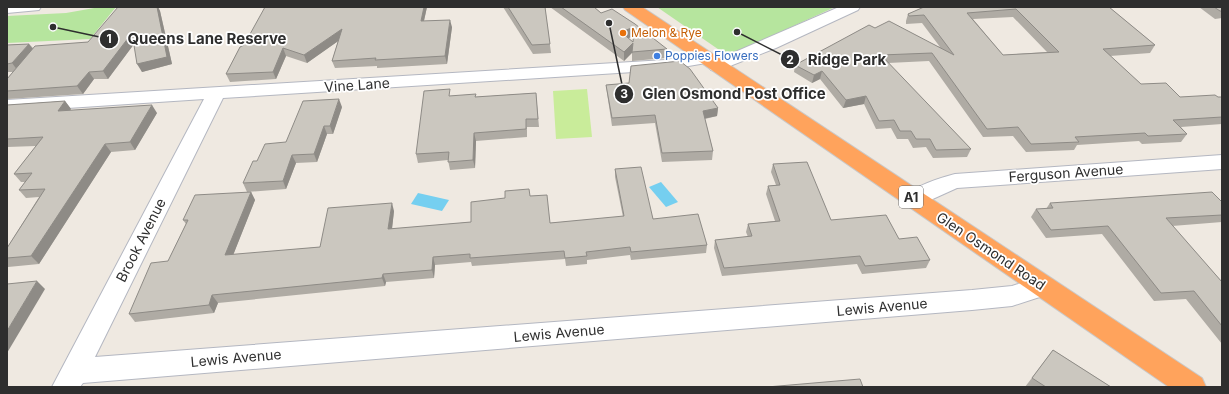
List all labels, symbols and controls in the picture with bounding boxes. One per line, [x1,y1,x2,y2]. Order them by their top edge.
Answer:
callout: Queens Lane Reserve [99,25,294,52]
place label: Melon & Rye [631,25,702,40]
marker: Melon & Rye [618,28,628,38]
text: Queens Lane Reserve [127,29,287,48]
text: 1 [106,31,112,46]
callout: Ridge Park [780,46,895,73]
place label: Poppies Flowers [665,48,759,63]
text: Ridge Park [808,50,887,69]
marker: Poppies Flowers [652,51,662,61]
text: 2 [786,52,794,67]
street label: Vine Lane [324,74,390,95]
callout: Glen Osmond Post Office [614,81,834,108]
text: Glen Osmond Post Office [642,84,826,103]
text: 3 [620,86,628,101]
street label: Ferguson Avenue [1008,160,1124,185]
road number: A1 [899,186,923,208]
street label: Brook Avenue [112,195,169,285]
street label: Glen Osmond Road [934,208,1049,293]
street label: Lewis Avenue [836,294,928,319]
street label: Lewis Avenue [513,320,605,345]
street label: Lewis Avenue [190,345,282,370]

